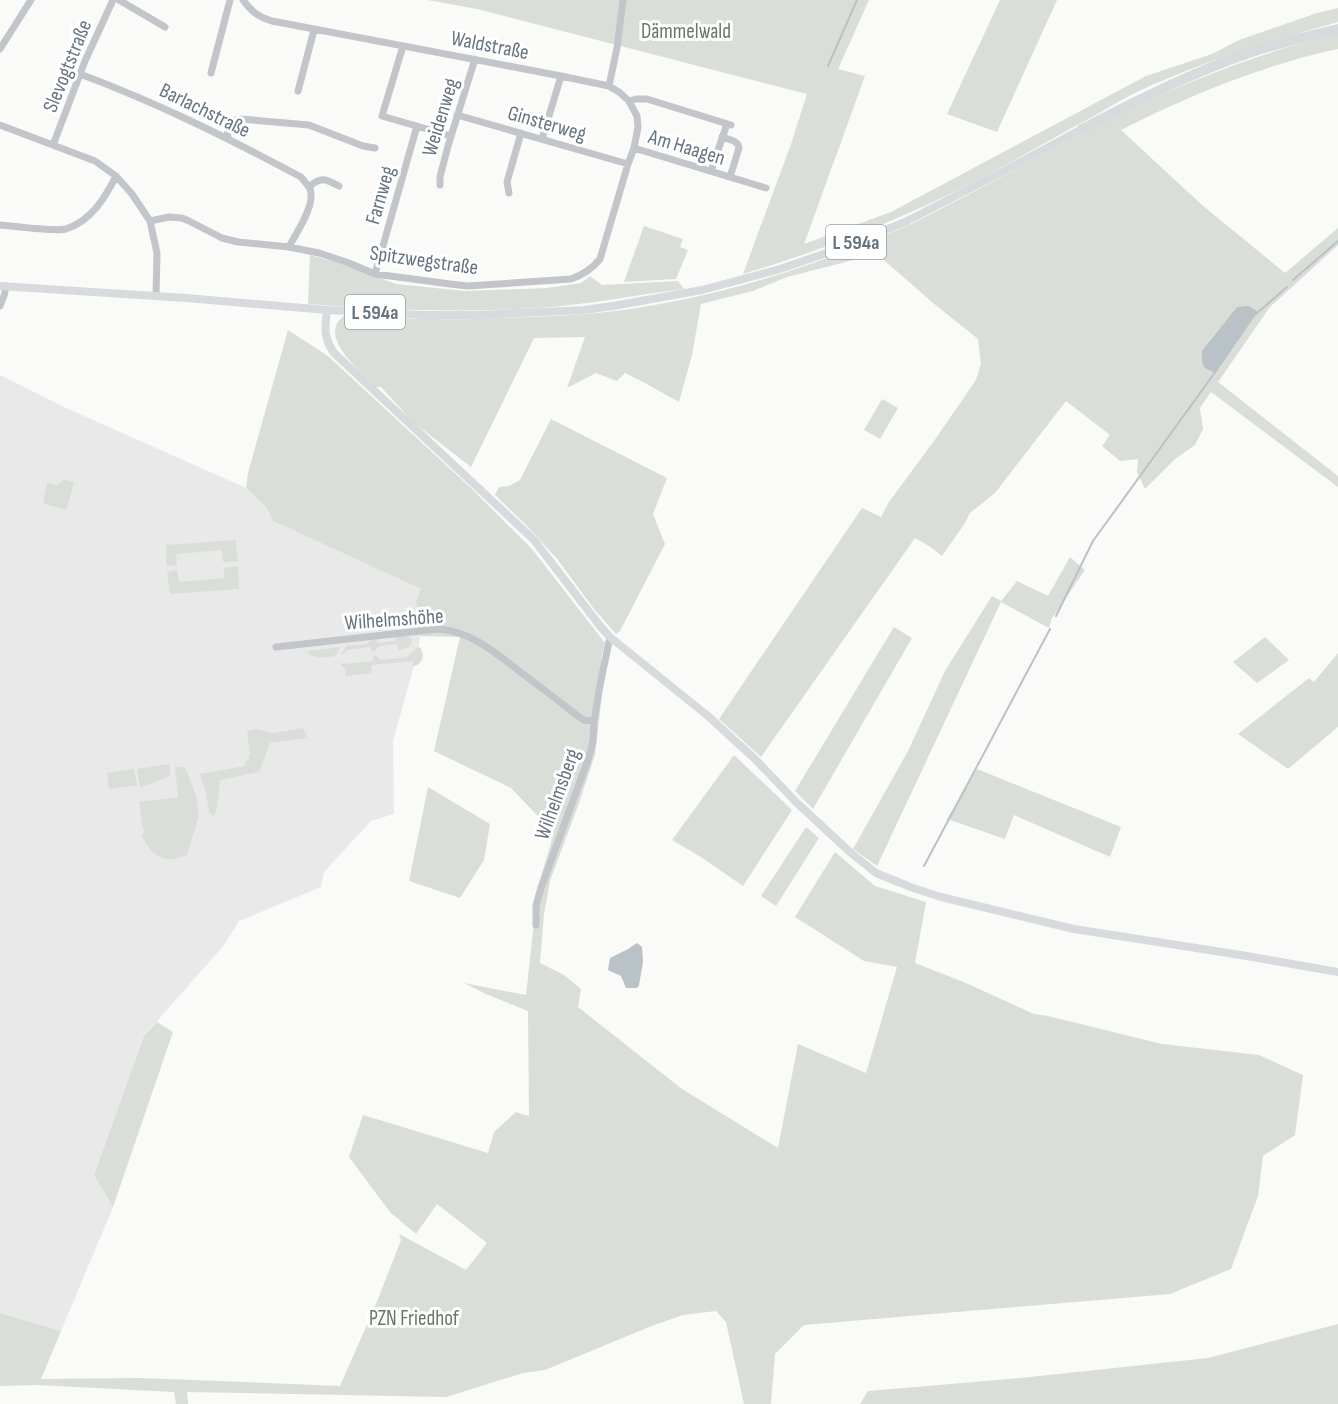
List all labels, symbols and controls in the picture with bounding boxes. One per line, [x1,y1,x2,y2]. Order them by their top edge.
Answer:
street label: Slevogtstraße [38,16,97,116]
park label: Dämmelwald [641,19,731,44]
street label: Waldstraße [449,26,531,65]
street label: Weidenweg [417,75,464,159]
street label: Barlachstraße [155,78,254,143]
street label: Ginsterweg [505,100,589,147]
street label: Am Haagen [645,124,728,171]
street label: Farnweg [360,163,401,227]
road number: L 594a [826,225,886,259]
street label: Spitzwegstraße [368,241,480,280]
road number: L 594a [345,295,405,329]
street label: Wilhelmshöhe [344,604,444,635]
street label: Wilhelmsberg [530,745,585,843]
park label: PZN Friedhof [369,1306,460,1331]

